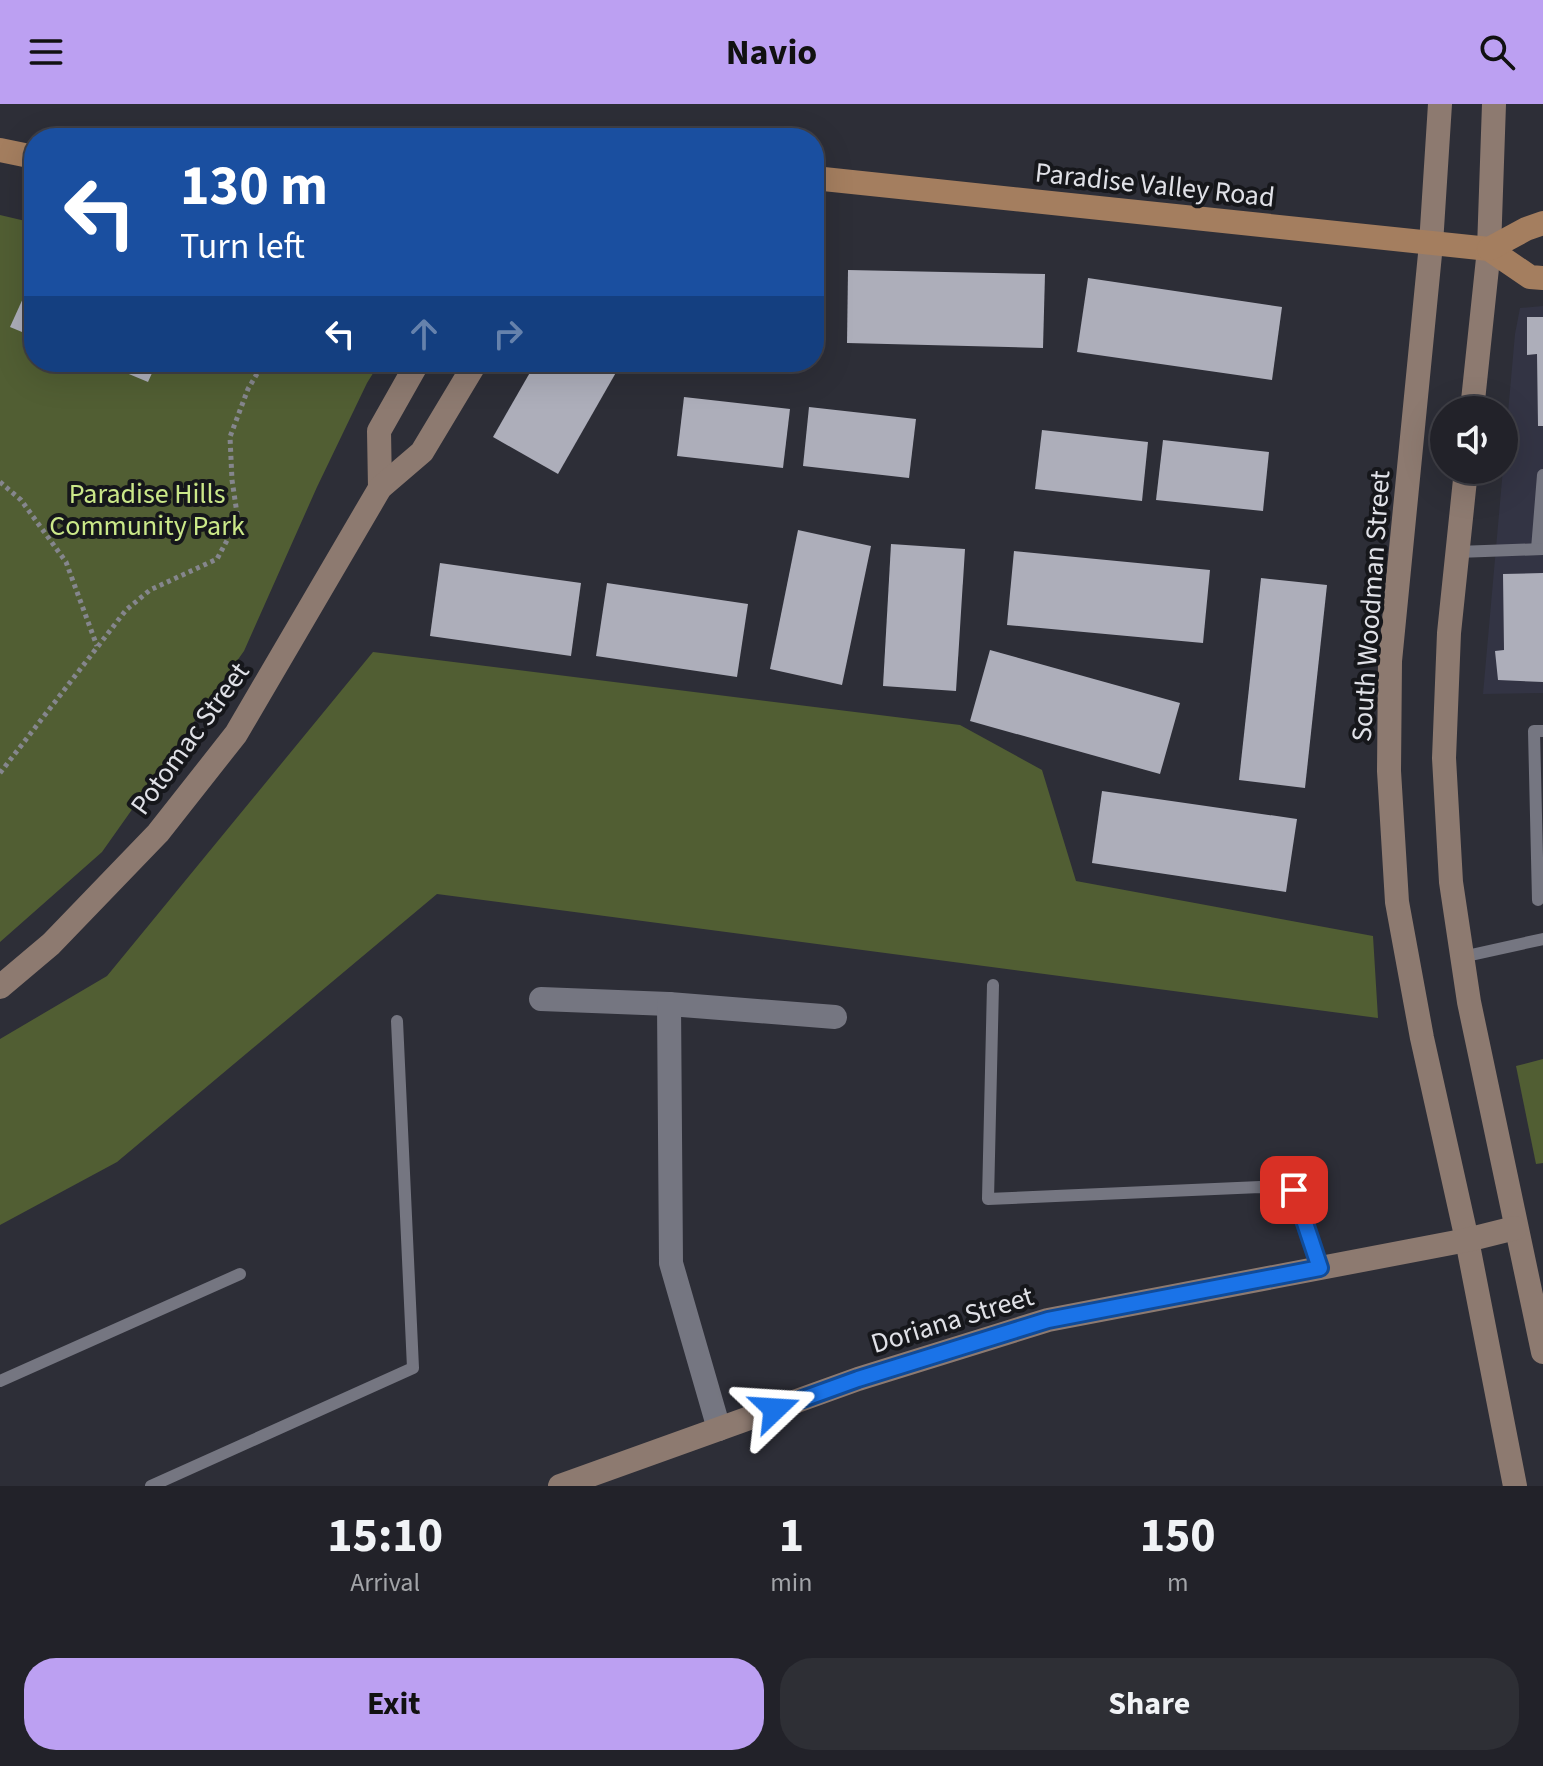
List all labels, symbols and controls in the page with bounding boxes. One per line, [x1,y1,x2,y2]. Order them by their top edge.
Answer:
text: Navio [726,27,817,78]
icon: menu [24,30,68,74]
icon: search [1475,30,1519,74]
text: 130 m [180,147,328,226]
street label: Paradise Valley Road [1033,153,1277,217]
icon: left [48,160,152,264]
text: Turn left [180,221,305,272]
icon: left [318,312,362,356]
icon: ahead [402,312,446,356]
icon: right [486,312,530,356]
map controls [1430,396,1518,484]
button: sound [1430,396,1518,484]
street label: South Woodman Street [1342,469,1400,743]
park label: Paradise Hills Community Park [49,474,245,546]
street label: Potomac Street [121,654,259,823]
pin [1260,1156,1328,1224]
icon: arrive [1272,1168,1316,1212]
street label: Doriana Street [866,1276,1039,1364]
position arrow [733,1367,817,1451]
text: 15:10 [327,1502,443,1570]
text: 1 [779,1502,804,1570]
text: 150 [1140,1502,1216,1570]
text: Arrival [350,1564,420,1601]
text: min [770,1564,812,1601]
text: m [1167,1564,1188,1601]
button: Exit [24,1658,764,1750]
button: Share [780,1658,1519,1750]

